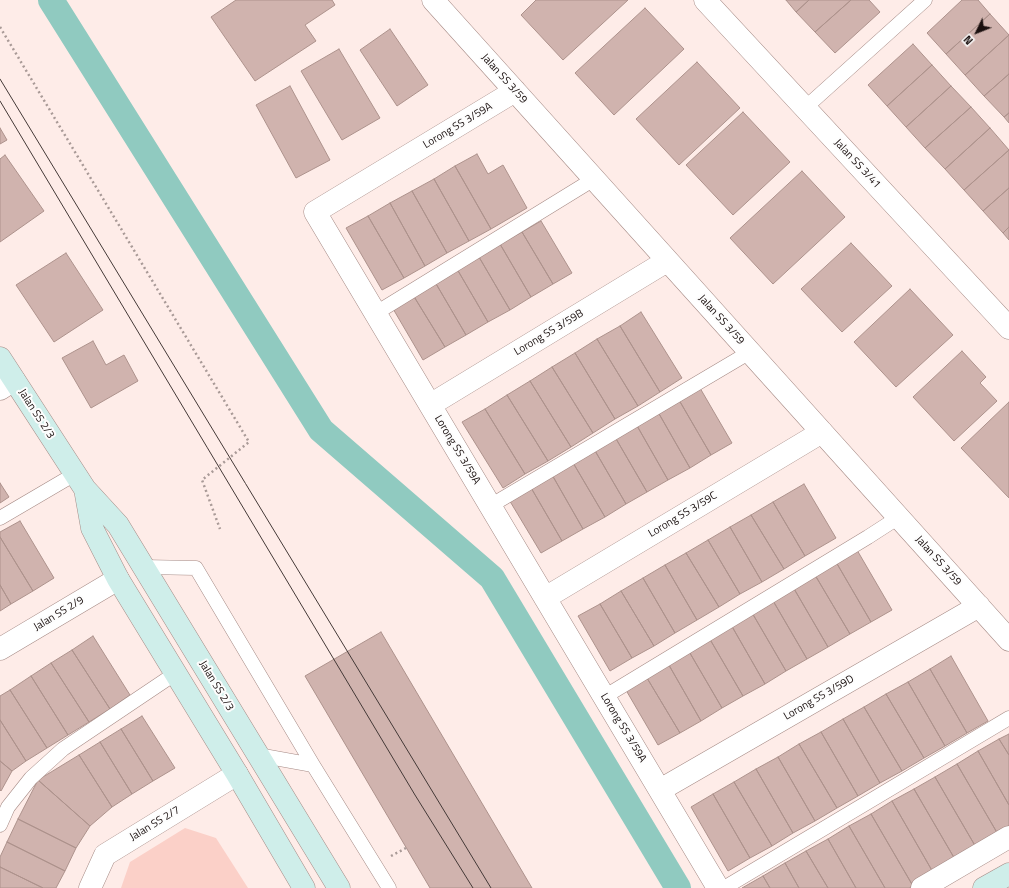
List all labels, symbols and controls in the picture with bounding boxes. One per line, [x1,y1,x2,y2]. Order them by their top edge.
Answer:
north arrow [957,12,997,52]
text: N [960,32,977,48]
street label: Jalan SS 3/59 [478,51,530,107]
street label: Lorong SS 3/59A [421,100,495,152]
street label: Jalan SS 3/41 [831,137,883,191]
street label: Jalan SS 3/59 [695,292,747,348]
street label: Lorong SS 3/59B [512,307,586,359]
street label: Jalan SS 2/3 [15,387,57,441]
street label: Lorong SS 3/59A [431,413,483,487]
street label: Lorong SS 3/59C [646,489,720,541]
street label: Jalan SS 3/59 [912,533,964,589]
street label: Jalan SS 2/9 [31,594,87,634]
street label: Jalan SS 2/3 [196,658,236,714]
street label: Lorong SS 3/59D [782,673,856,723]
street label: Lorong SS 3/59A [597,691,649,765]
street label: Jalan SS 2/7 [127,804,183,844]

